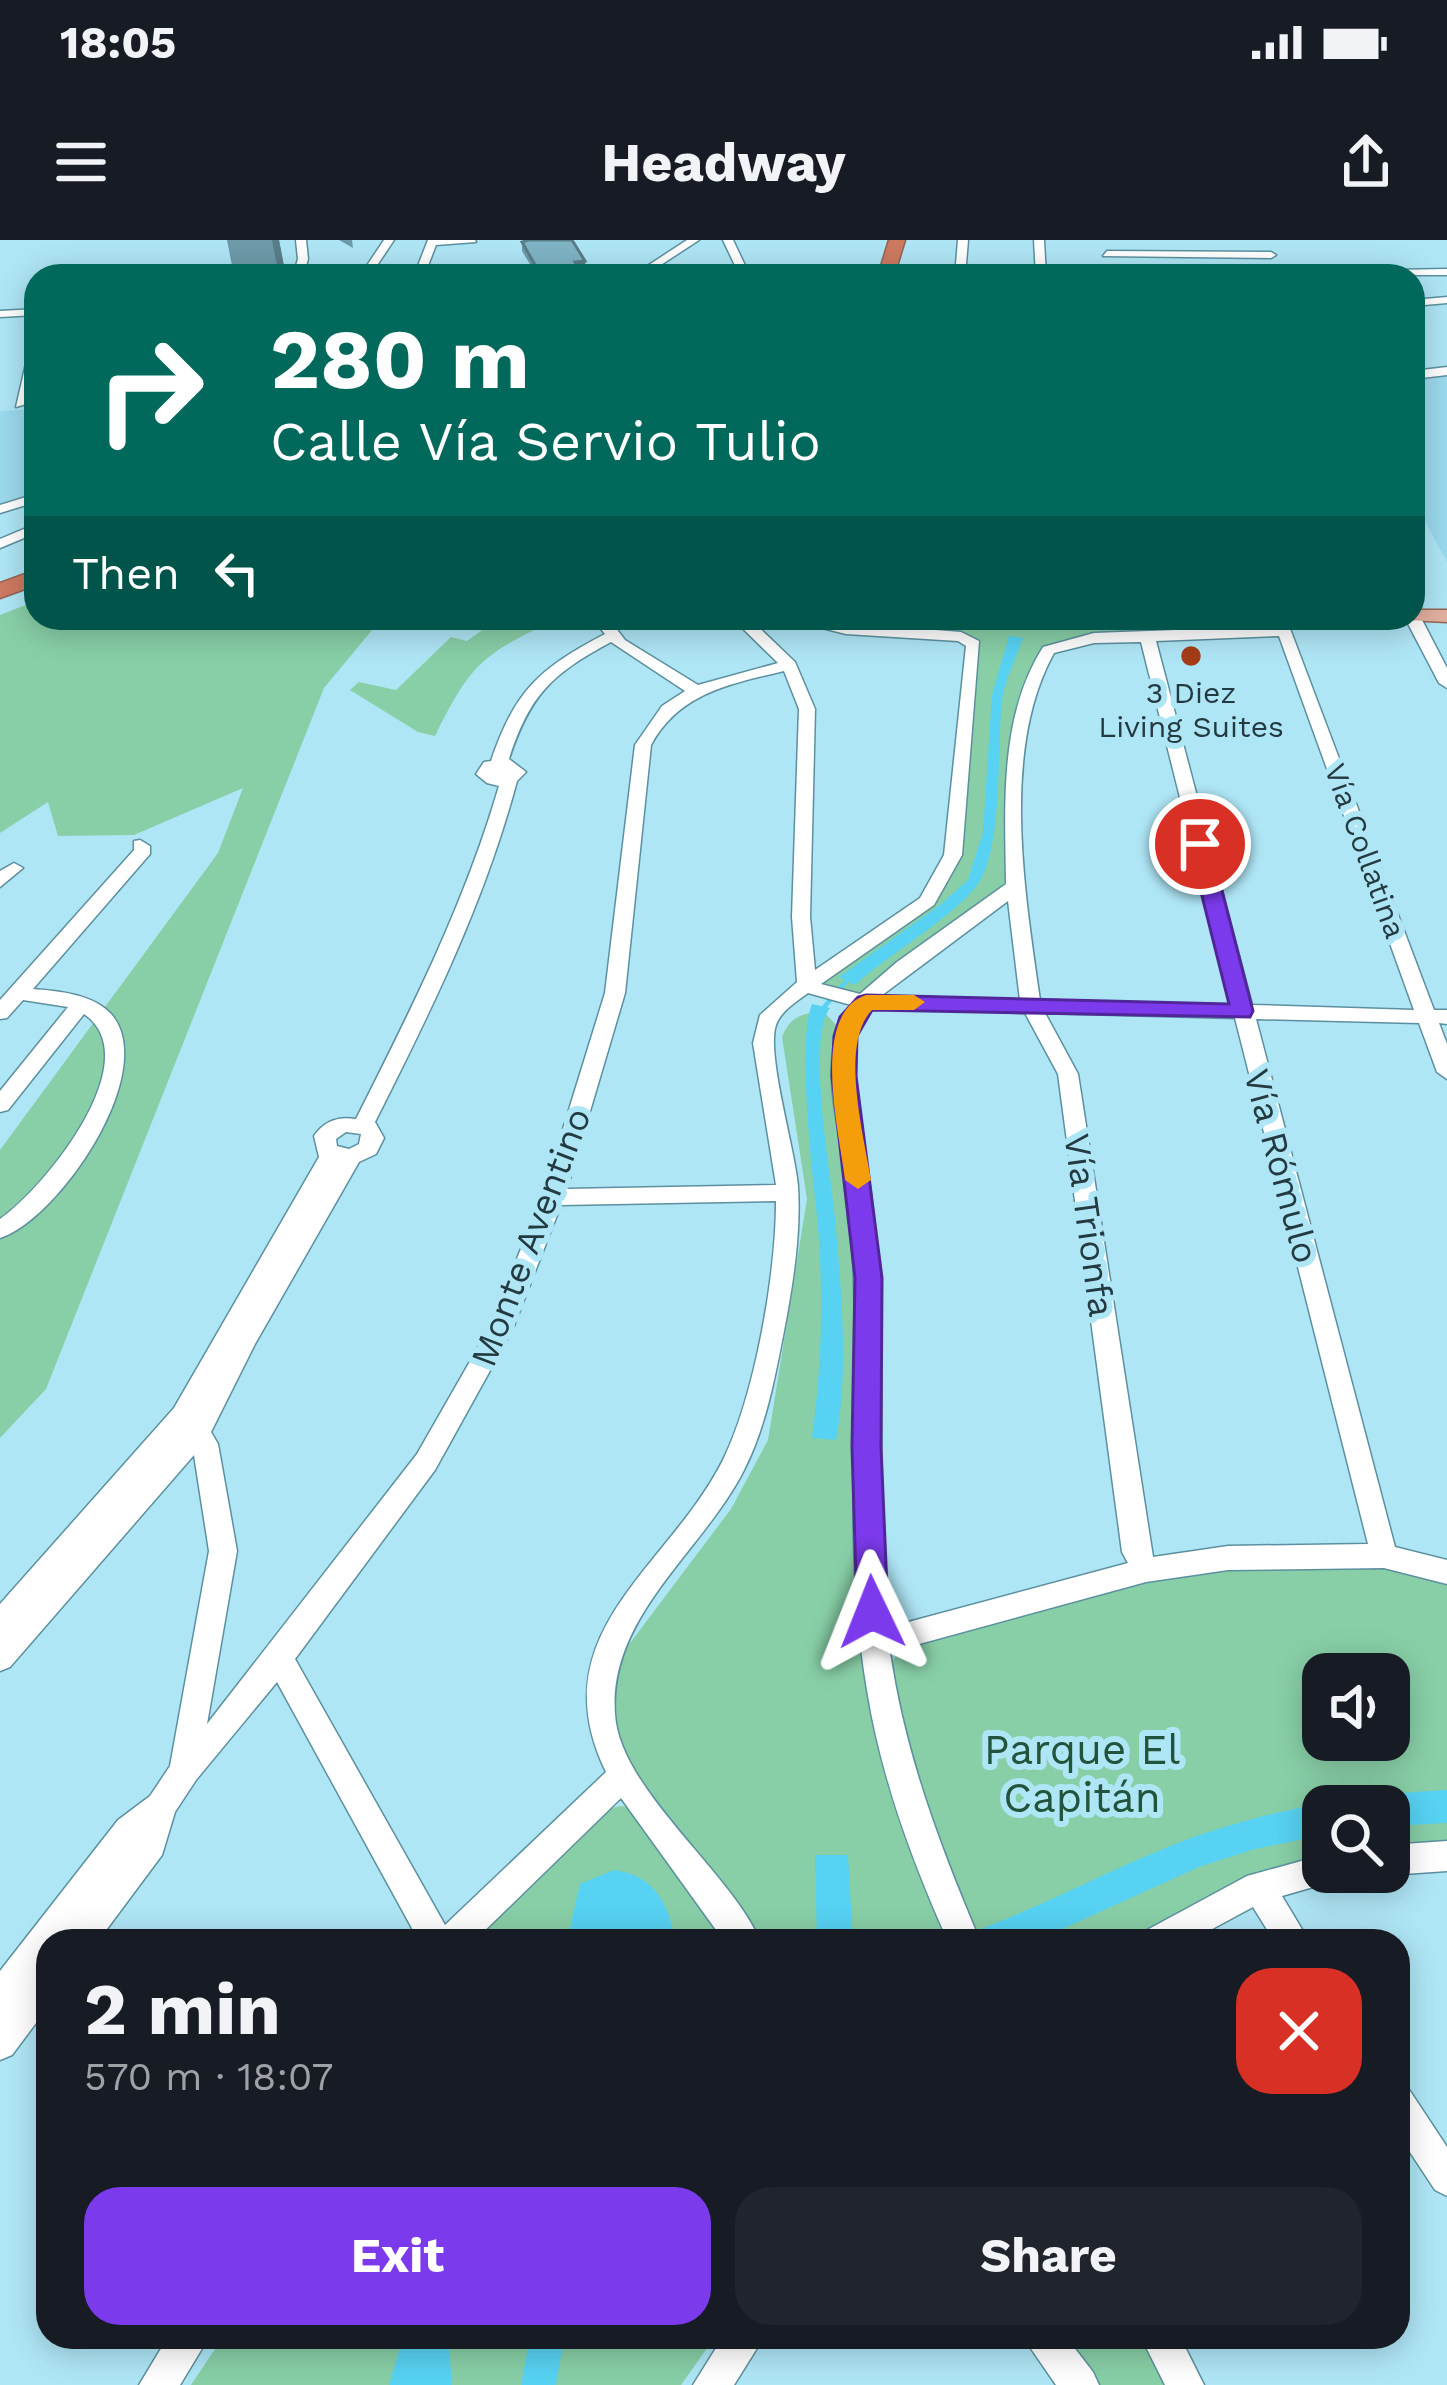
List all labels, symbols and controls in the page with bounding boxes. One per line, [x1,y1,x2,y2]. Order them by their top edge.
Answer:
text: 18:05 [60,16,176,69]
icon: menu [48,129,114,195]
icon: share [1333,129,1399,195]
text: Headway [601,131,846,194]
text: 280 m [270,310,530,408]
icon: right [72,312,228,468]
text: Calle Vía Servio Tulio [270,410,821,473]
icon: left [204,540,270,606]
text: Then [72,547,180,600]
marker: 3 Diez Living Suites [1178,643,1204,669]
place label: 3 Diez Living Suites [1098,675,1284,744]
street label: Vía Collatina [1318,759,1413,943]
pin [1149,793,1251,895]
icon: arrive [1167,811,1233,877]
street label: Vía Rómulo [1235,1065,1327,1268]
street label: Monte Aventino [462,1102,600,1373]
street label: Vía Trionfa [1055,1131,1123,1319]
position arrow [809,1549,935,1675]
map controls [1302,1653,1410,1893]
button: sound [1302,1653,1410,1761]
park label: Parque El Capitán [984,1725,1180,1822]
button: search [1302,1785,1410,1893]
text: 2 min [84,1967,281,2051]
button: close [1236,1968,1362,2094]
text: 570 m · 18:07 [84,2054,333,2099]
button: Exit [84,2187,711,2325]
button: Share [735,2187,1362,2325]

